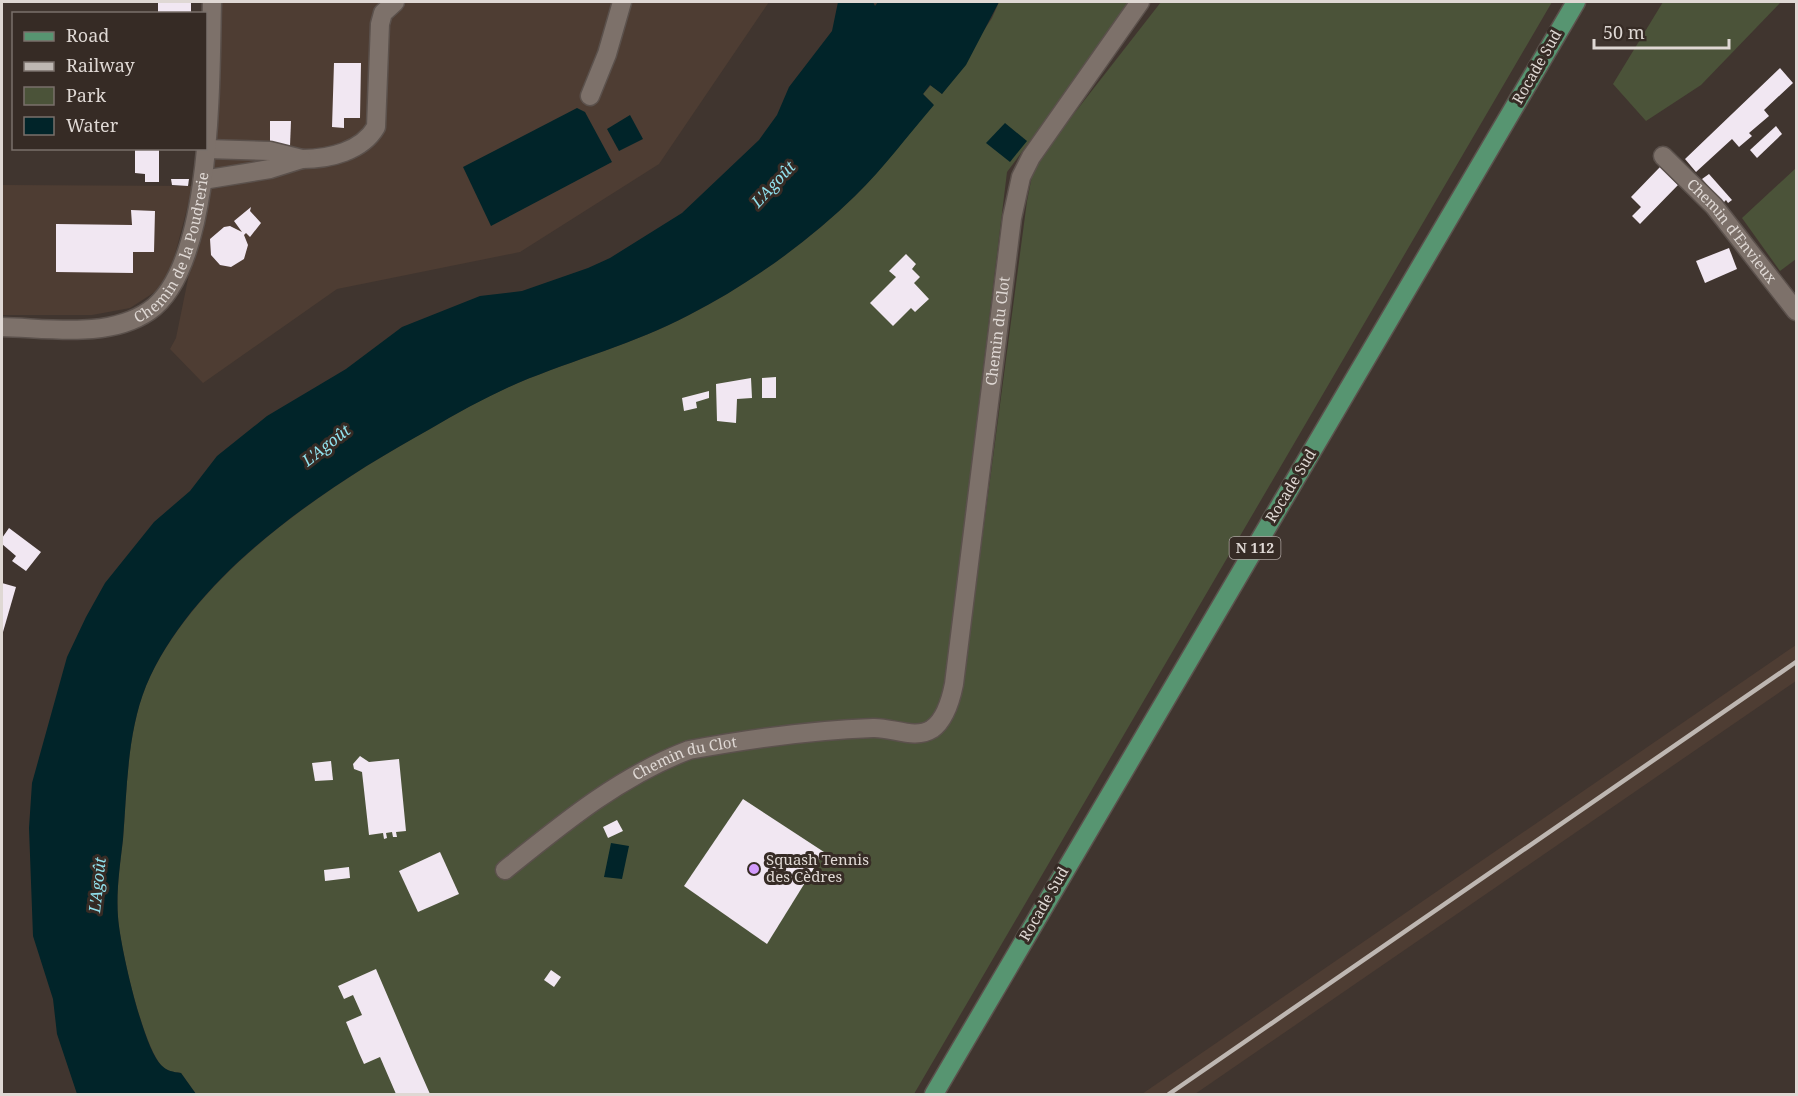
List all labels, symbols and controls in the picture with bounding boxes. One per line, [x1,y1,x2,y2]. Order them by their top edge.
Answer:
legend [12,12,207,150]
scale bar [1594,12,1729,50]
text: 50 m [1603,20,1645,44]
text: Road [66,23,109,47]
street label: Rocade Sud [1507,26,1565,107]
text: Railway [66,53,136,77]
text: Park [66,83,106,107]
text: Water [66,113,119,137]
water label: L'Agoût [745,156,800,213]
street label: Chemin de la Poudrerie [130,171,212,327]
street label: Chemin d'Envieux [1683,174,1782,287]
street label: Chemin du Clot [980,275,1014,387]
water label: L'Agoût [296,419,355,471]
street label: Rocade Sud [1260,445,1320,526]
road number: N 112 [1230,537,1280,559]
street label: Chemin du Clot [628,731,738,784]
place label: Squash Tennis des Cèdres [766,849,869,886]
water label: L'Agoût [83,856,111,915]
marker: Squash Tennis des Cèdres [747,862,761,876]
street label: Rocade Sud [1014,863,1072,944]

